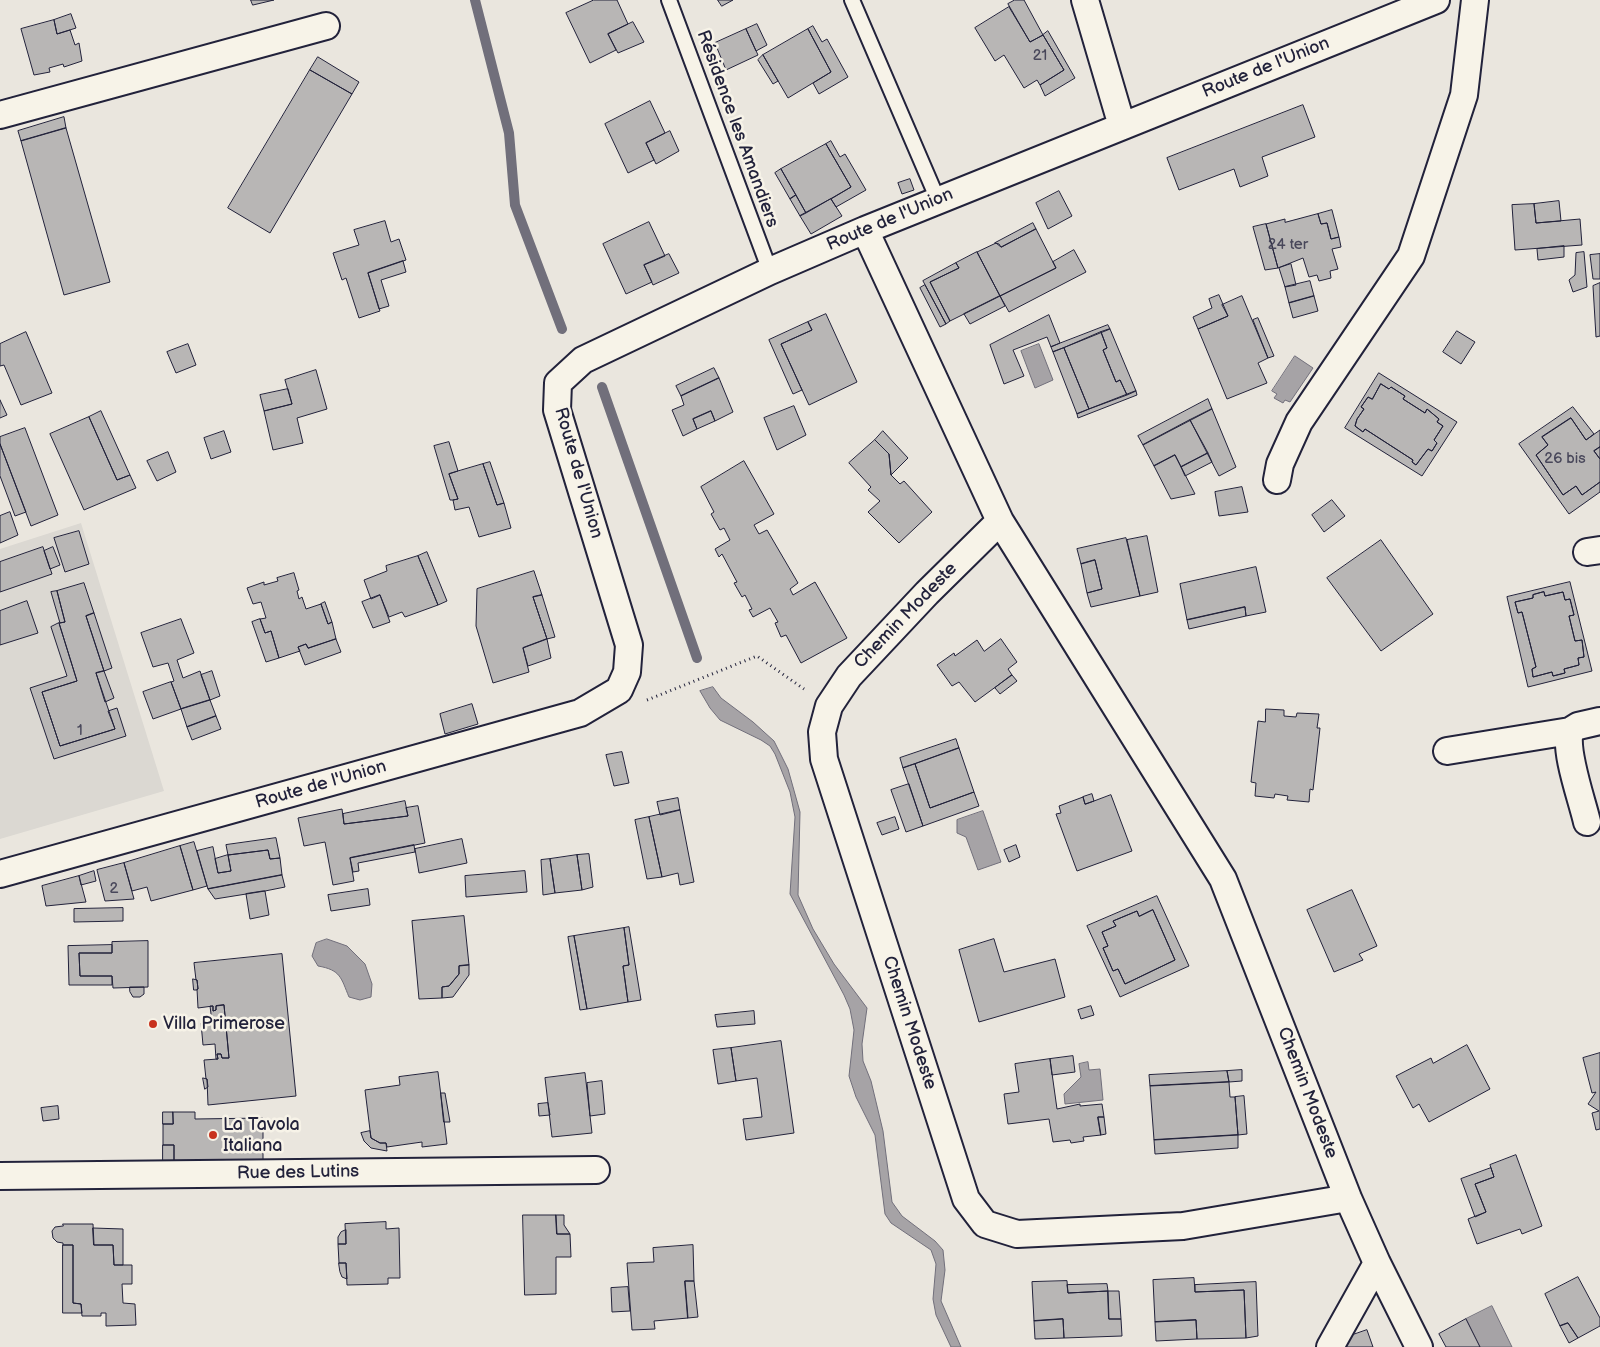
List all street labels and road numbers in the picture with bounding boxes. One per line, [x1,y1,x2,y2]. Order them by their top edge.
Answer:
street label: Résidence les Amandiers [691,27,783,231]
street label: Route de l'Union [1199,33,1333,103]
street label: Route de l'Union [824,184,956,256]
street label: Route de l'Union [549,405,607,541]
street label: Chemin Modeste [850,559,962,673]
street label: Route de l'Union [253,756,389,814]
street label: Chemin Modeste [877,954,941,1092]
street label: Chemin Modeste [1272,1024,1342,1162]
street label: Rue des Lutins [237,1161,359,1185]

